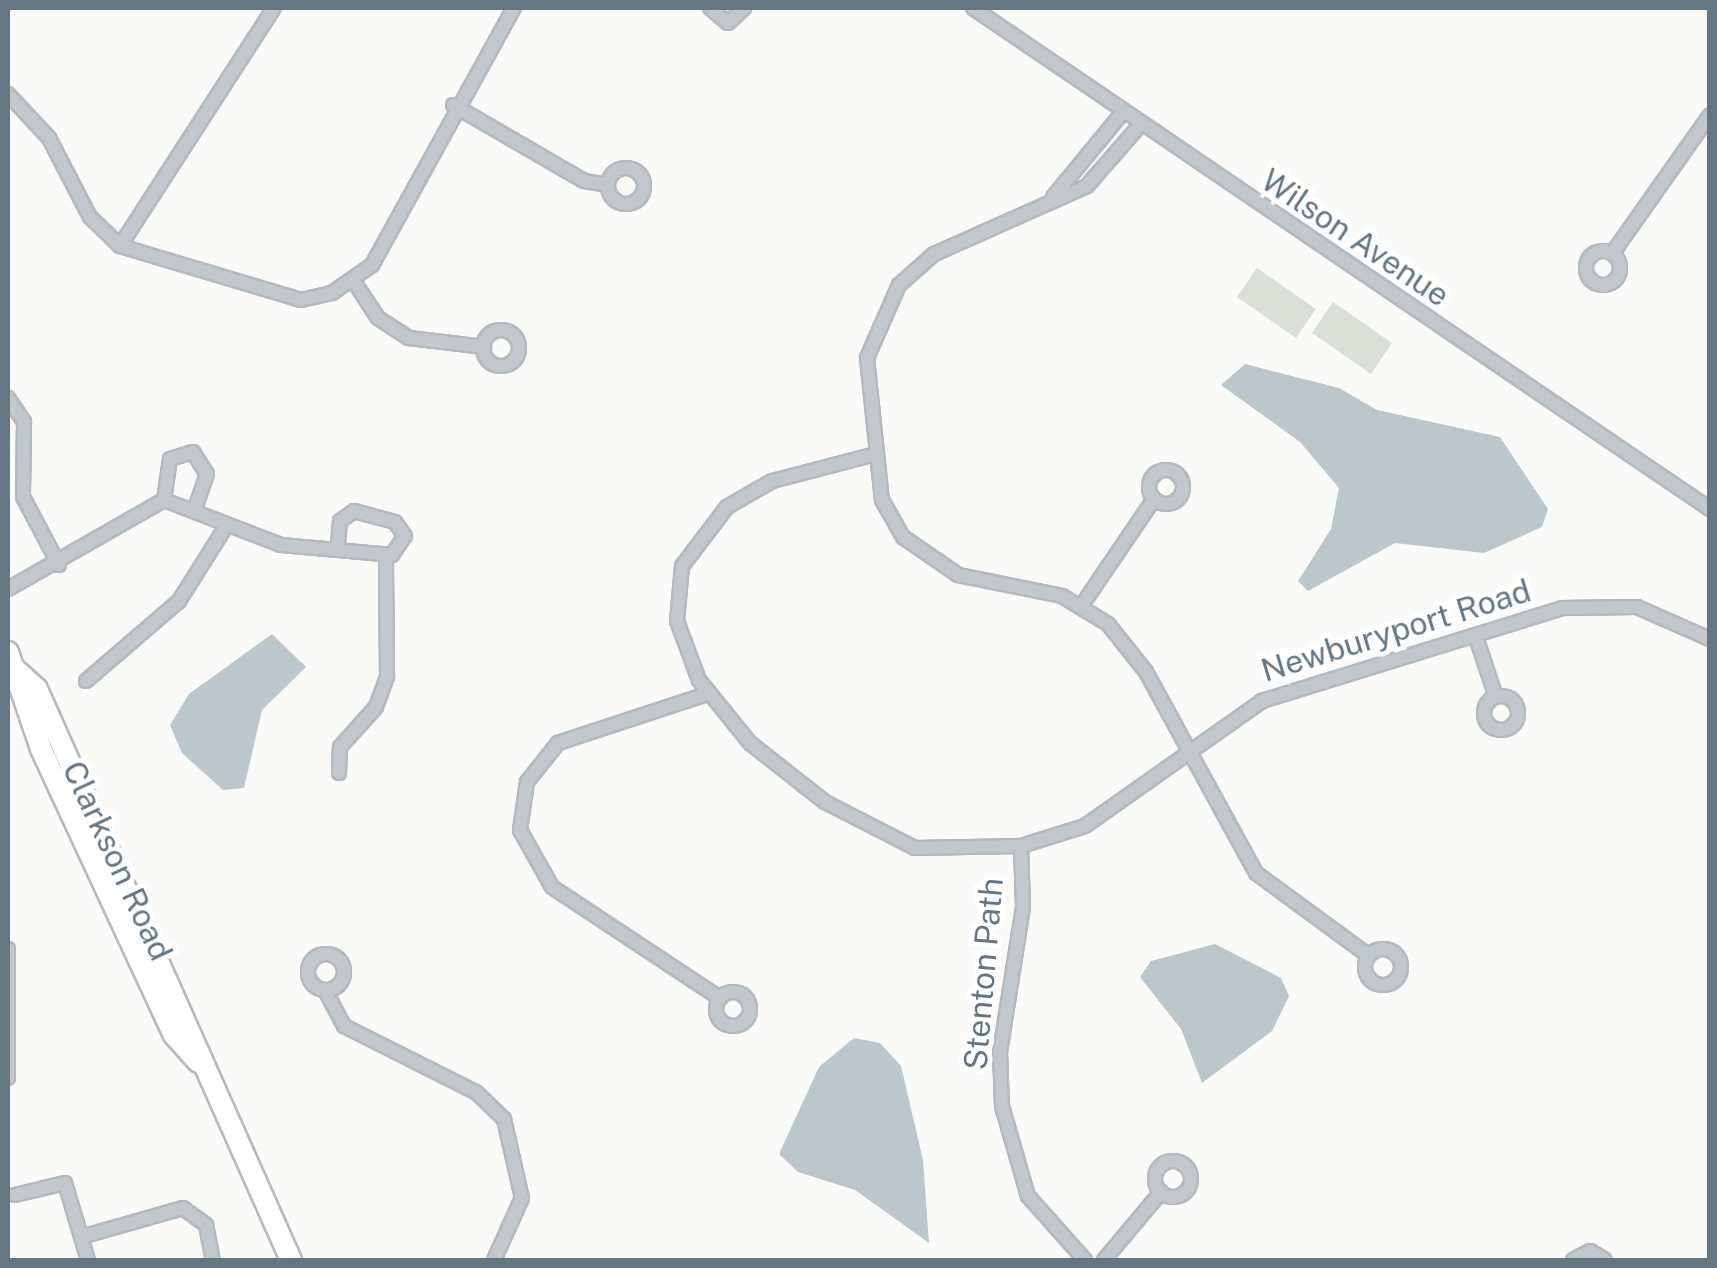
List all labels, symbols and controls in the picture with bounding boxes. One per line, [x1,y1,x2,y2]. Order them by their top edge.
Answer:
street label: Wilson Avenue [1254,161,1456,315]
street label: Newburyport Road [1257,572,1535,690]
street label: Clarkson Road [54,755,180,967]
street label: Stenton Path [956,876,1012,1072]

